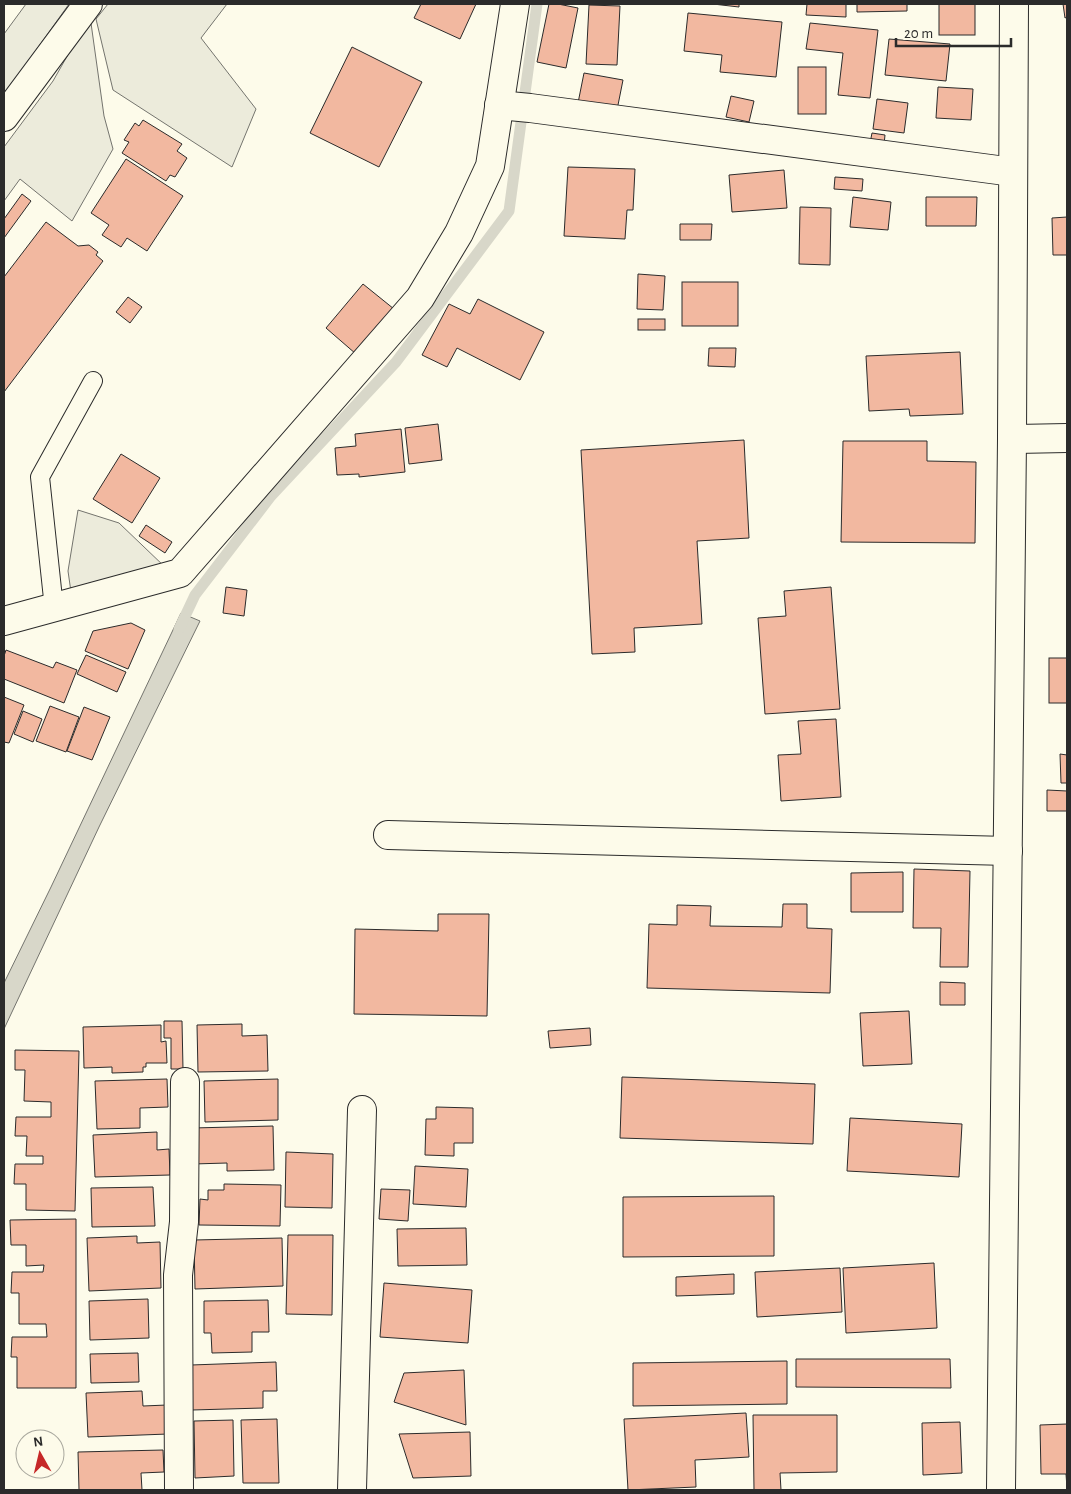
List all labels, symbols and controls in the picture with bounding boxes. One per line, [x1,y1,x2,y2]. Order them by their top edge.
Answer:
scale bar [896,15,1011,47]
text: 20 m [904,26,933,41]
north arrow [15,1429,65,1479]
text: N [33,1435,44,1450]

